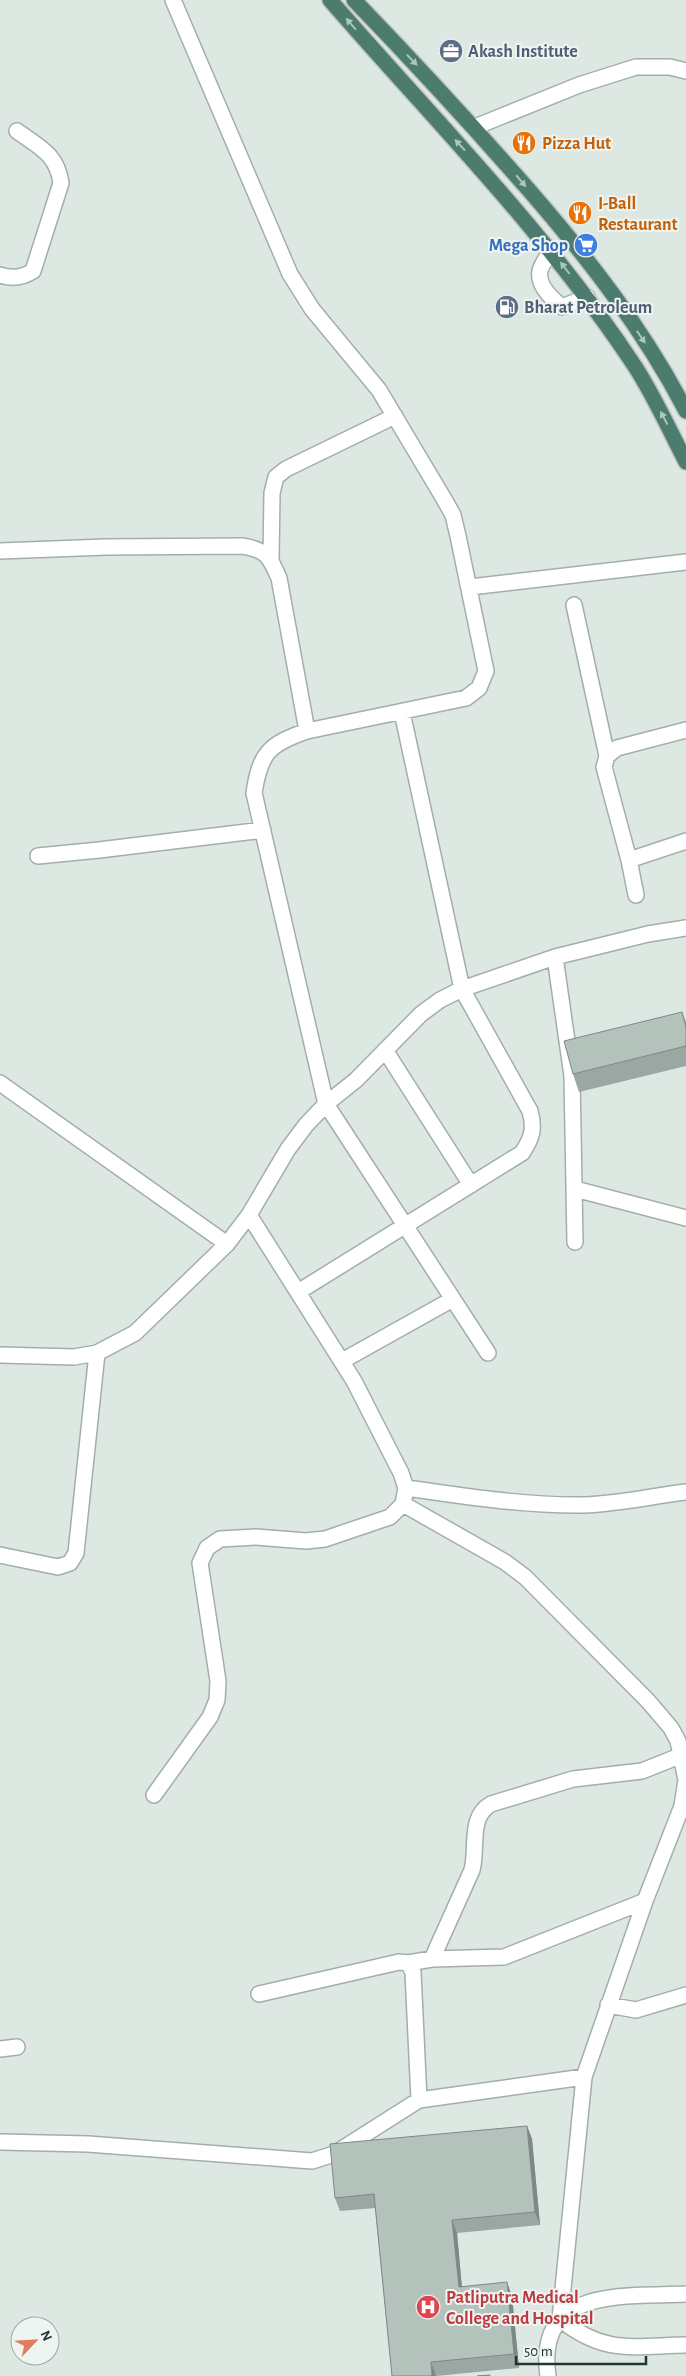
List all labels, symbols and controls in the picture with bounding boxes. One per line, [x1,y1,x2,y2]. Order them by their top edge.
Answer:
one-way arrow [346,18,357,30]
office icon: Akash Institute [438,38,464,64]
place label: Akash Institute [468,43,578,61]
one-way arrow [406,54,418,66]
restaurant icon: Pizza Hut [511,130,537,156]
place label: Pizza Hut [542,135,611,153]
one-way arrow [454,139,466,151]
one-way arrow [515,175,526,187]
place label: I-Ball Restaurant [598,195,678,234]
restaurant icon: I-Ball Restaurant [567,200,593,226]
supermarket icon: Mega Shop [573,232,599,258]
place label: Mega Shop [489,237,568,255]
one-way arrow [560,261,570,275]
fuel station icon: Bharat Petroleum [494,294,520,320]
place label: Bharat Petroleum [524,299,652,317]
one-way arrow [637,330,646,344]
one-way arrow [660,411,668,426]
place label: Patliputra Medical College and Hospital [446,2289,594,2328]
hospital icon: Patliputra Medical College and Hospital [415,2294,441,2320]
north arrow [10,2316,60,2366]
text: N [37,2329,54,2343]
scale bar [516,2334,646,2366]
text: 50 m [524,2344,553,2359]

